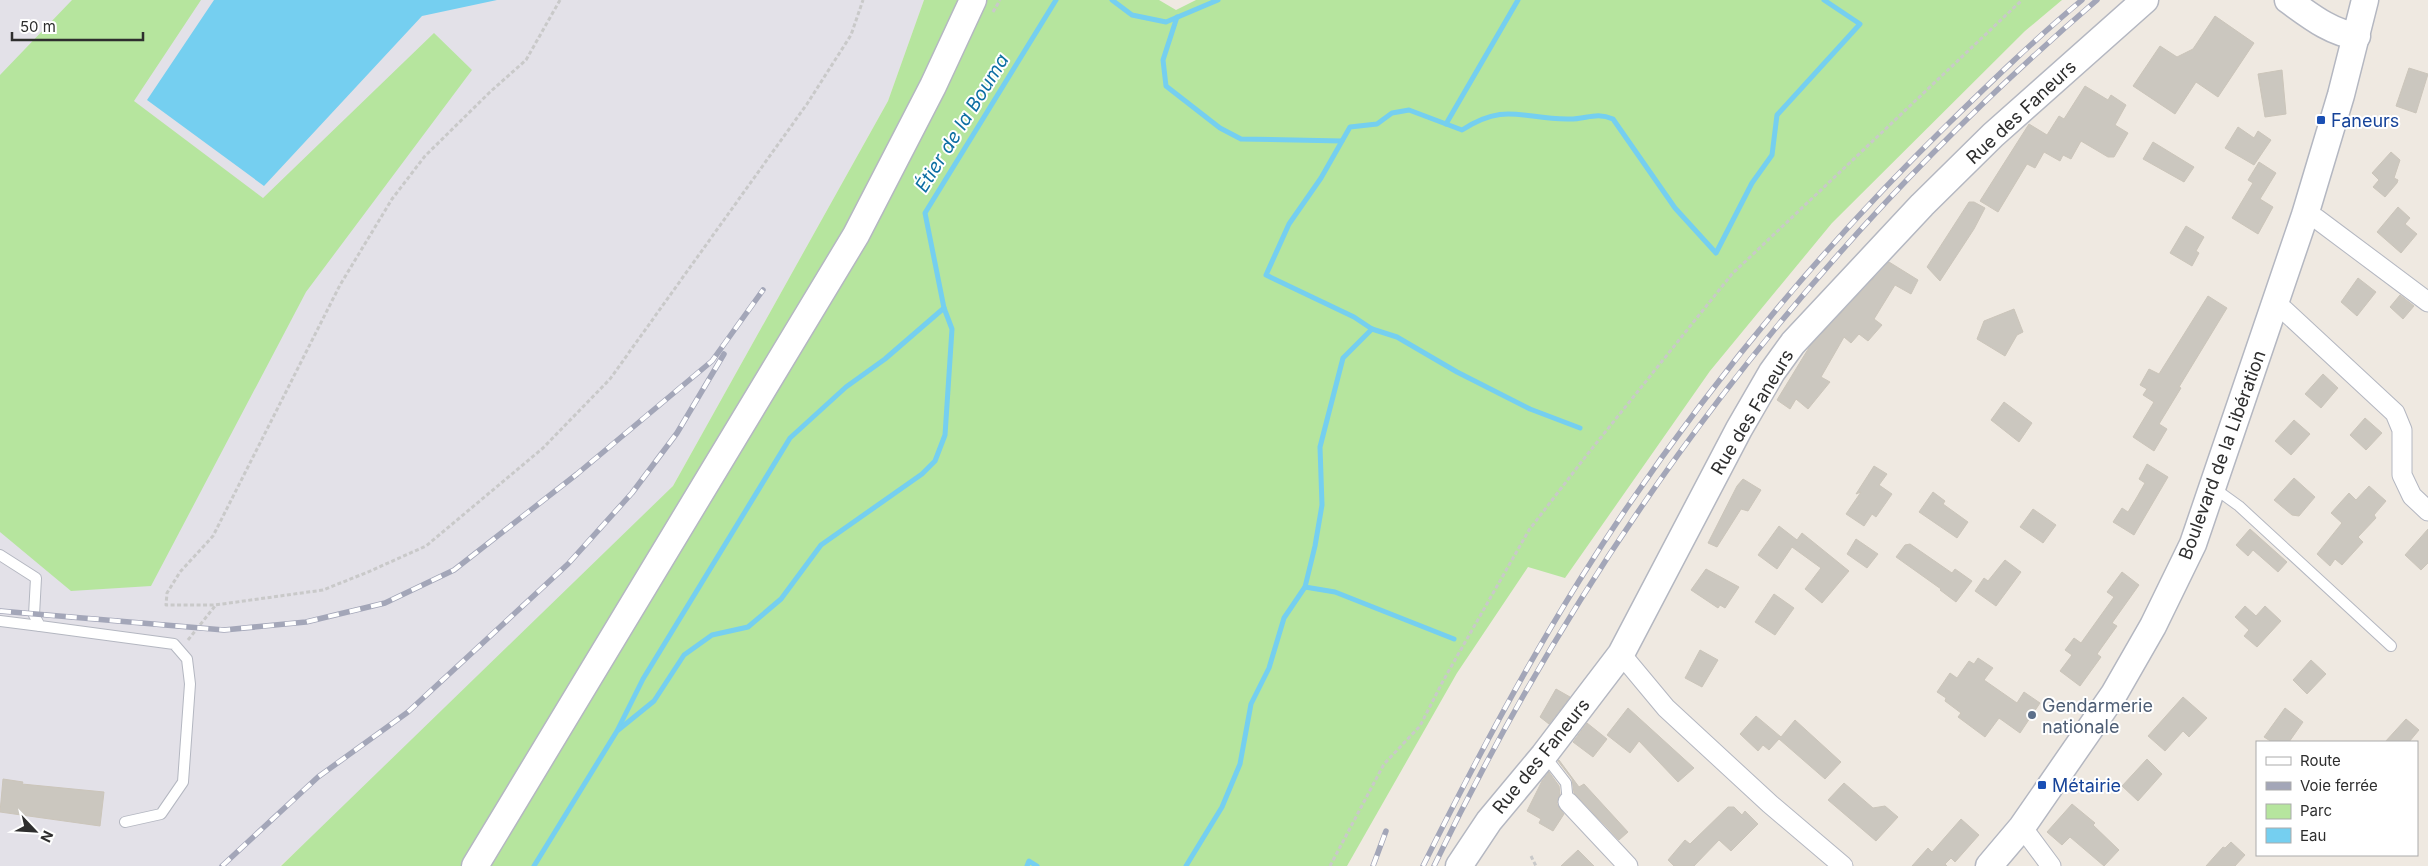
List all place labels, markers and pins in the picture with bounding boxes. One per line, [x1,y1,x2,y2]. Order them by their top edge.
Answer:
place label: Faneurs [2331,110,2399,131]
marker: Faneurs [2315,114,2327,126]
place label: Gendarmerie nationale [2042,695,2153,737]
marker: Gendarmerie nationale [2026,709,2038,721]
place label: Métairie [2052,775,2121,796]
marker: Métairie [2036,779,2048,791]

